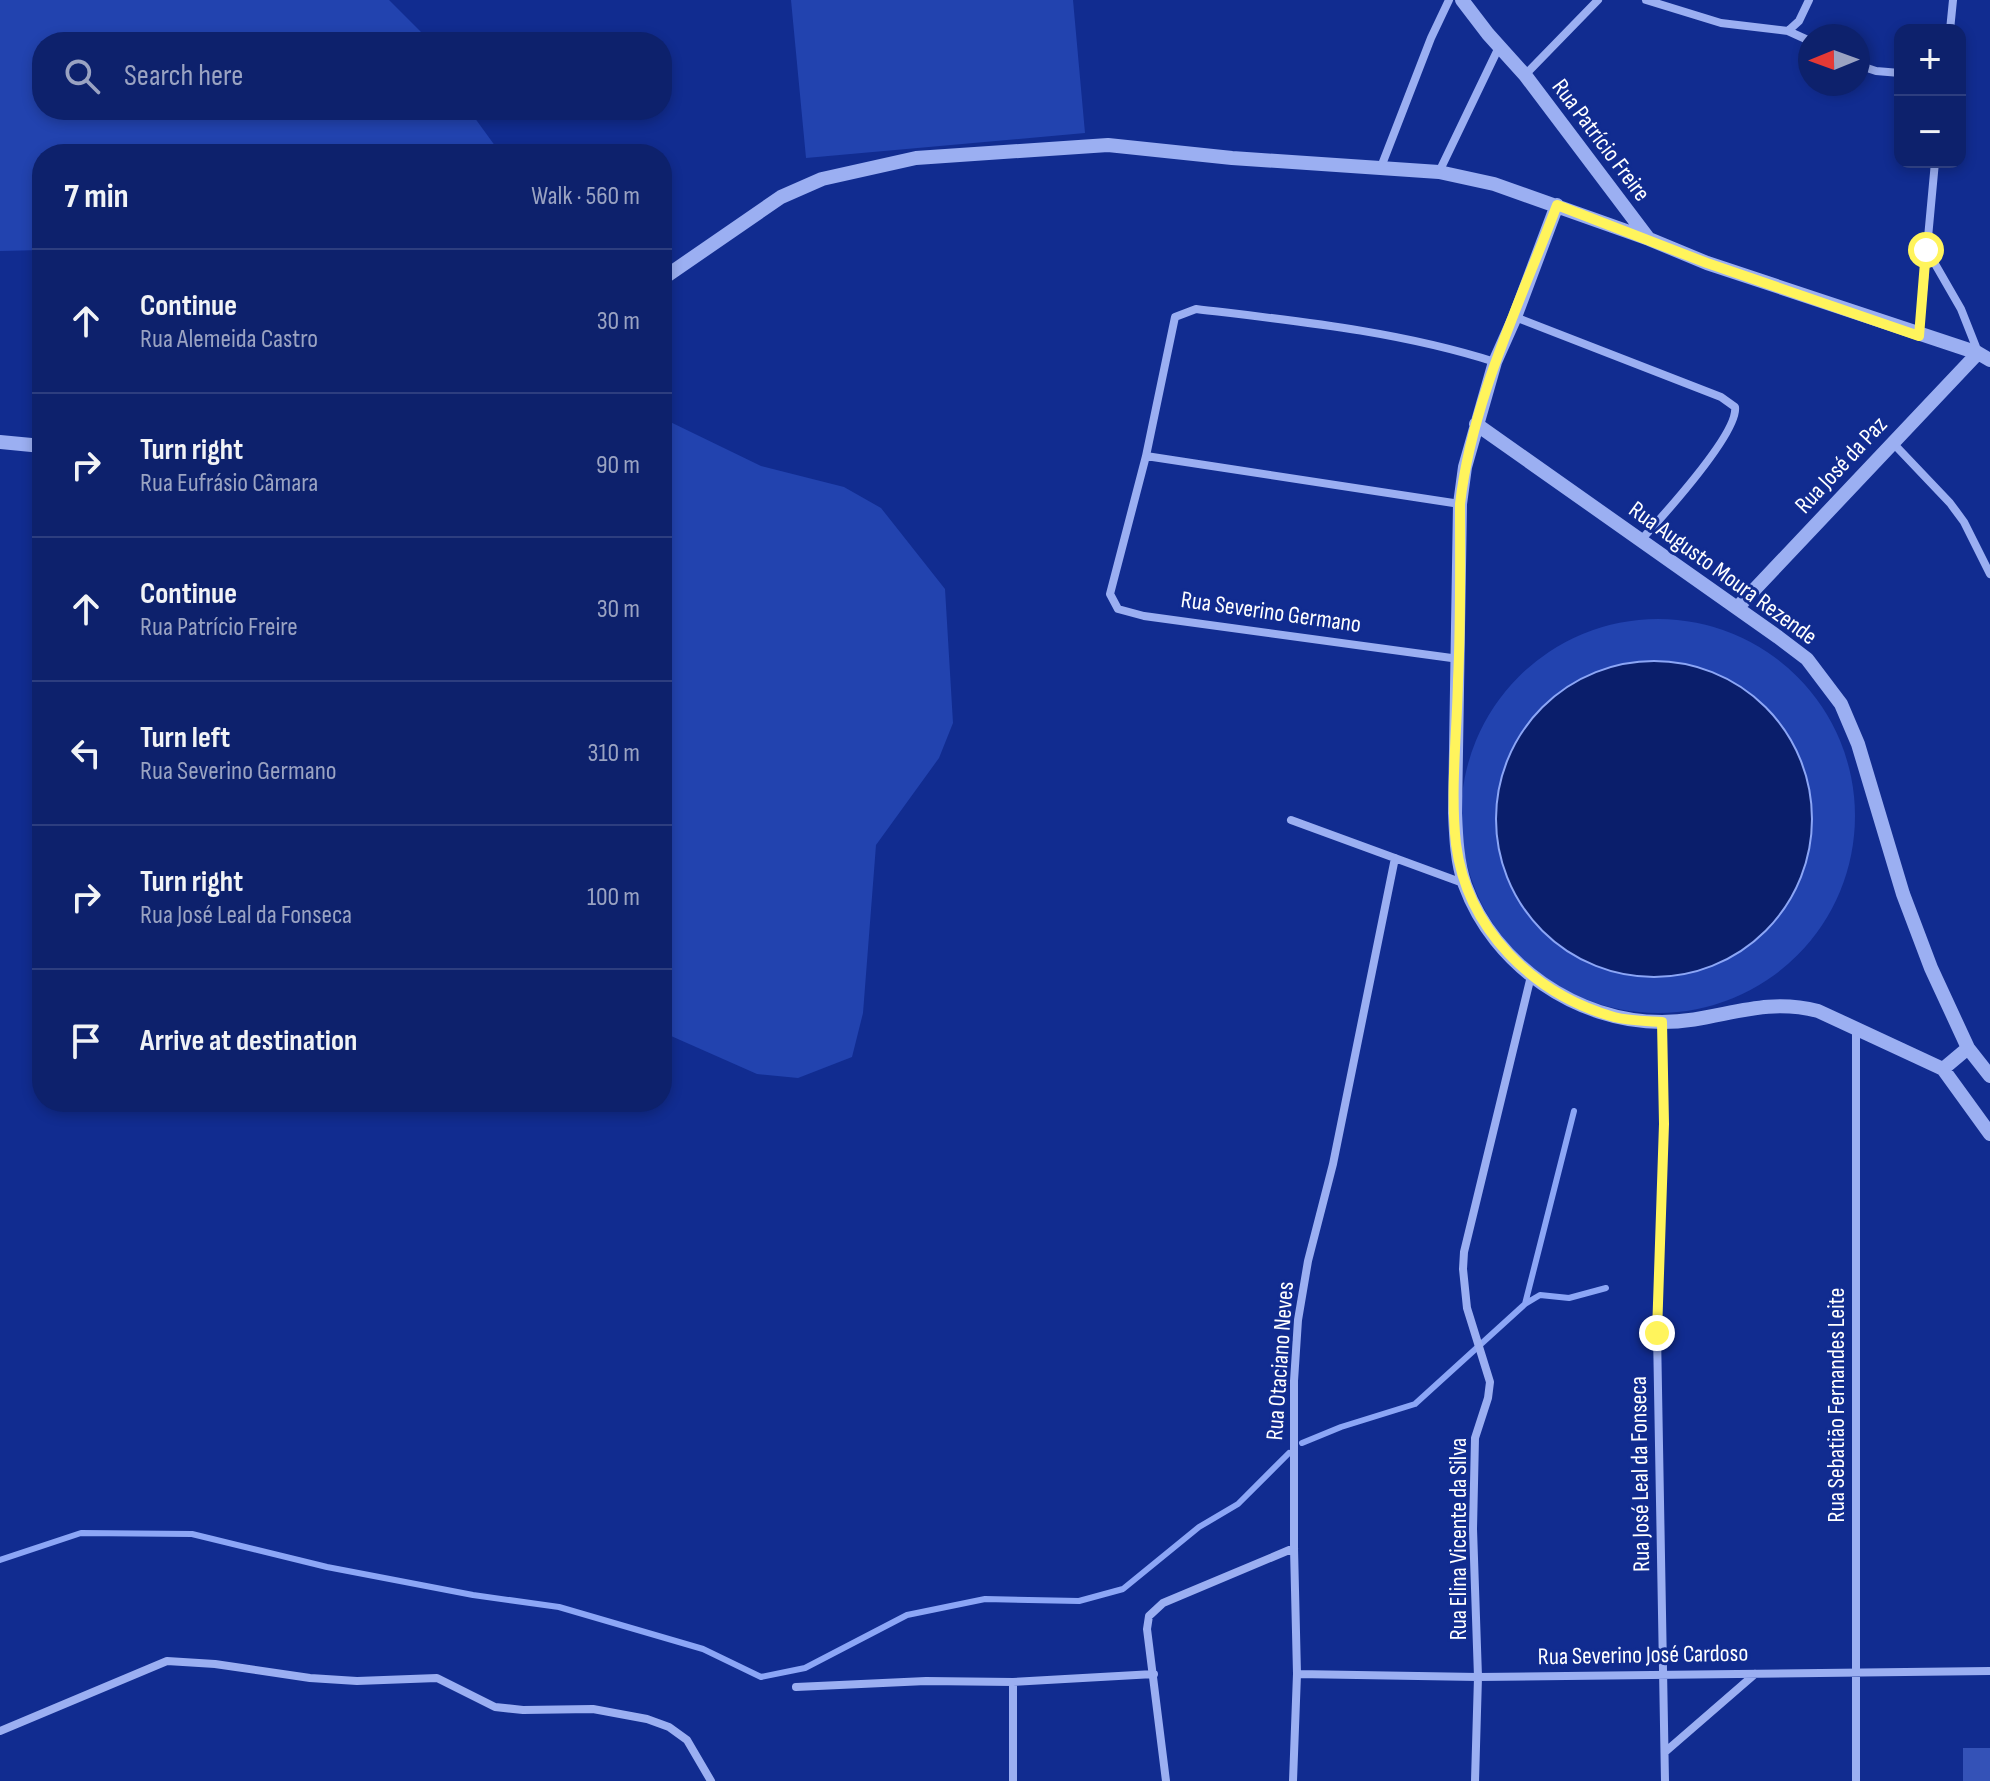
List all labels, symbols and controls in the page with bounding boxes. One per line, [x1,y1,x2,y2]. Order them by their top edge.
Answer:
north arrow [1798,24,1870,96]
map controls [1894,24,1966,168]
button: + [1894,24,1966,96]
search box [32,32,672,120]
icon: search [60,54,104,98]
text: Search here [124,58,243,94]
street label: Rua Patrício Freire [1546,73,1656,207]
button: − [1894,96,1966,168]
text: 7 min [64,176,129,217]
text: Walk · 560 m [531,181,640,212]
route start [1908,232,1944,268]
text: Continue [140,288,237,324]
icon: ahead [64,299,108,343]
text: 30 m [597,306,640,337]
text: Rua Alemeida Castro [140,324,318,355]
street label: Rua José da Paz [1789,410,1893,519]
text: Turn right [140,432,243,468]
icon: right [64,443,108,487]
text: 90 m [596,450,640,481]
text: Rua Eufrásio Câmara [140,468,318,499]
street label: Rua Augusto Moura Rezende [1623,495,1823,651]
text: Continue [140,576,237,612]
street label: Rua Severino Germano [1179,585,1363,639]
icon: ahead [64,587,108,631]
text: 30 m [597,594,640,625]
text: Rua Patrício Freire [140,612,298,643]
text: Turn left [140,720,230,756]
icon: left [64,731,108,775]
text: 310 m [588,738,640,769]
text: Rua Severino Germano [140,756,337,787]
text: Turn right [140,864,243,900]
icon: right [64,875,108,919]
text: 100 m [587,882,640,913]
text: Rua José Leal da Fonseca [140,900,352,931]
icon: arrive [64,1019,108,1063]
text: Arrive at destination [140,1023,357,1059]
street label: Rua Otaciano Neves [1260,1281,1300,1441]
street label: Rua Sebatião Fernandes Leite [1822,1288,1851,1522]
route end [1639,1315,1675,1351]
street label: Rua José Leal da Fonseca [1624,1376,1656,1572]
street label: Rua Elina Vicente da Silva [1444,1438,1473,1640]
street label: Rua Severino José Cardoso [1537,1639,1749,1671]

